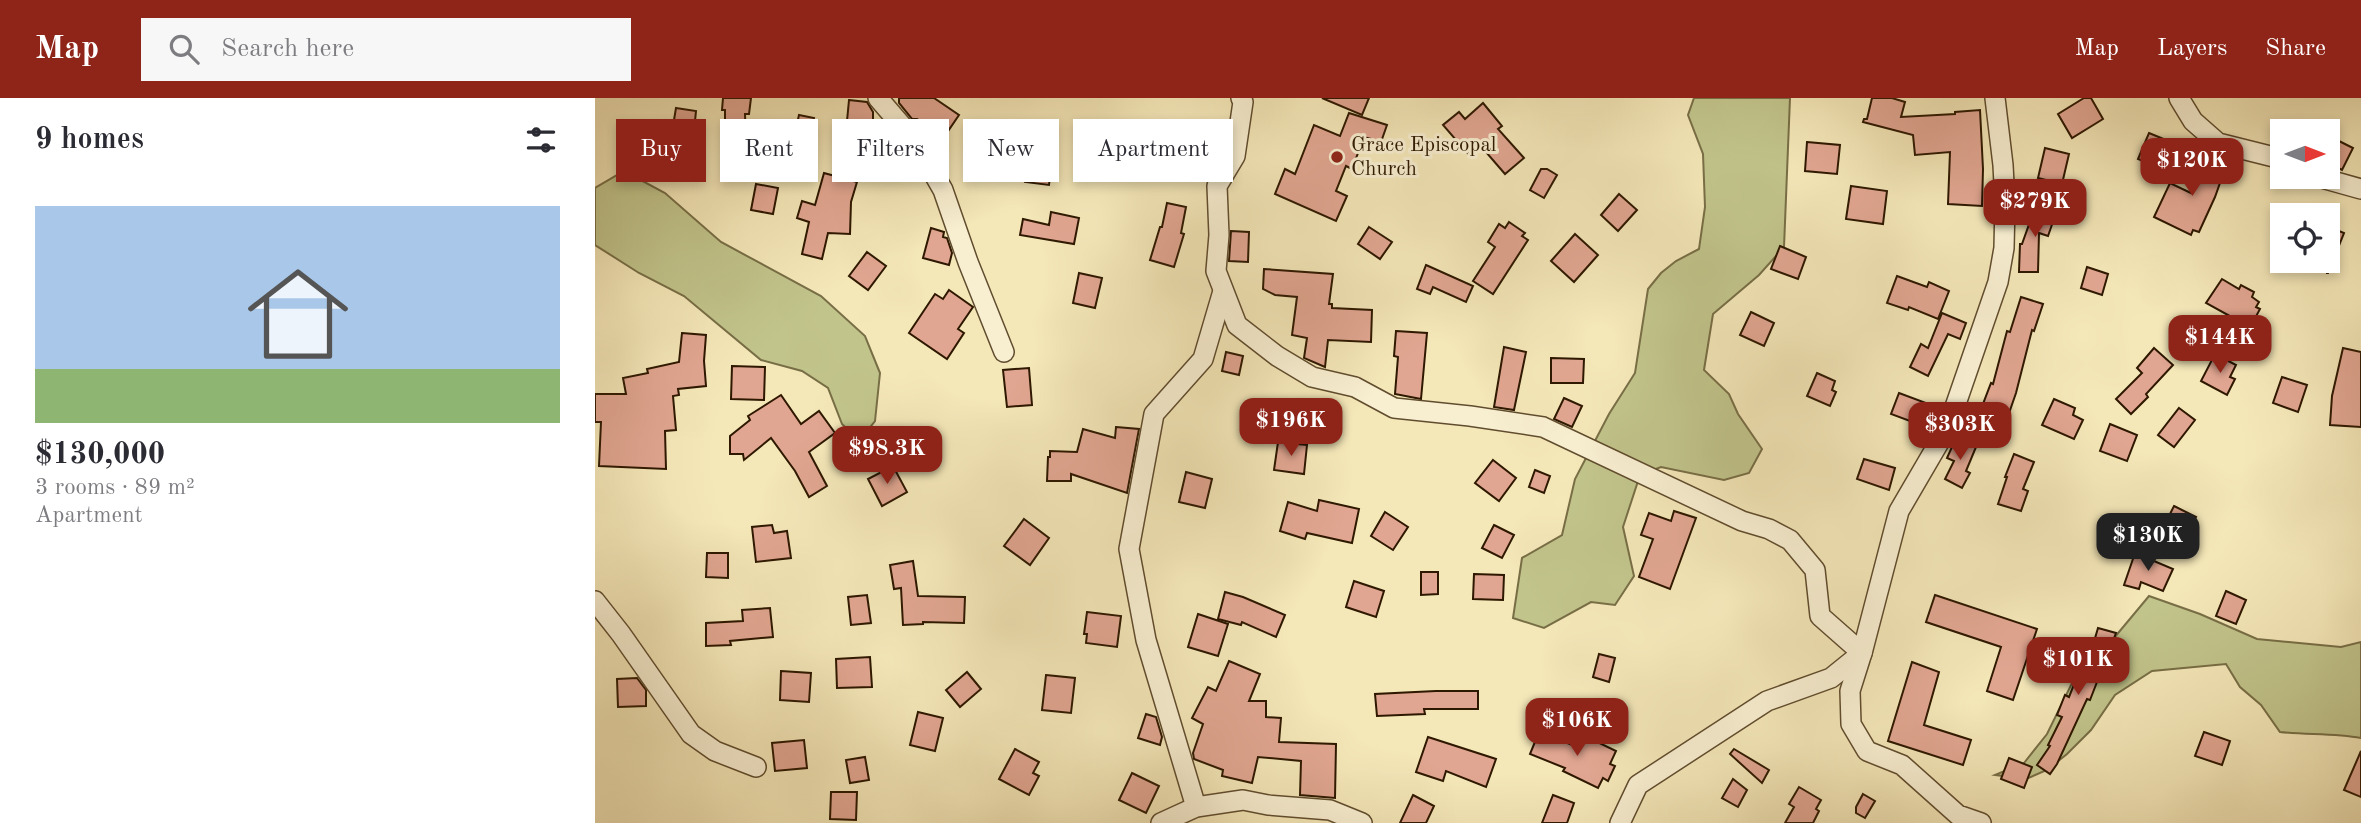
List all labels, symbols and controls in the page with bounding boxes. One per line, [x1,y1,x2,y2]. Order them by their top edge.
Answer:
search box [141,18,631,81]
icon: search [165,30,203,68]
text: Map [35,33,99,66]
text: Search here [221,36,354,62]
text: Map [2075,37,2119,61]
text: Layers [2157,37,2227,61]
text: Share [2265,37,2326,61]
chip: Buy [616,119,706,182]
chip: Rent [720,119,818,182]
chip: Filters [832,119,949,182]
chip: New [963,119,1059,182]
chip: Apartment [1073,119,1233,182]
north arrow [2270,119,2340,189]
map controls [2270,119,2340,273]
icon: filters [522,121,560,159]
text: 9 homes [35,125,144,155]
place label: Grace Episcopal Church [1351,135,1497,180]
pin: $120K [2143,139,2241,198]
marker: Grace Episcopal Church [1329,149,1345,165]
text: $120K [2156,149,2228,172]
pin: $279K [1986,180,2084,239]
text: $279K [1999,190,2071,213]
button: locate [2270,203,2340,273]
icon: home [235,251,361,377]
pin: $144K [2171,316,2269,375]
text: $144K [2184,326,2256,349]
pin: $196K [1242,398,1340,458]
pin: $303K [1911,402,2009,462]
text: $196K [1255,409,1327,432]
text: $303K [1924,413,1996,436]
pin: $98.3K [830,426,944,486]
text: $98.3K [848,437,926,460]
text: $130,000 [35,440,165,470]
text: 3 rooms · 89 m² [35,476,195,499]
text: Apartment [35,504,143,527]
pin: $130K [2099,514,2197,573]
text: $130K [2112,524,2184,547]
pin: $101K [2029,638,2127,697]
text: $101K [2042,648,2114,671]
pin: $106K [1528,698,1626,758]
text: $106K [1541,709,1613,732]

